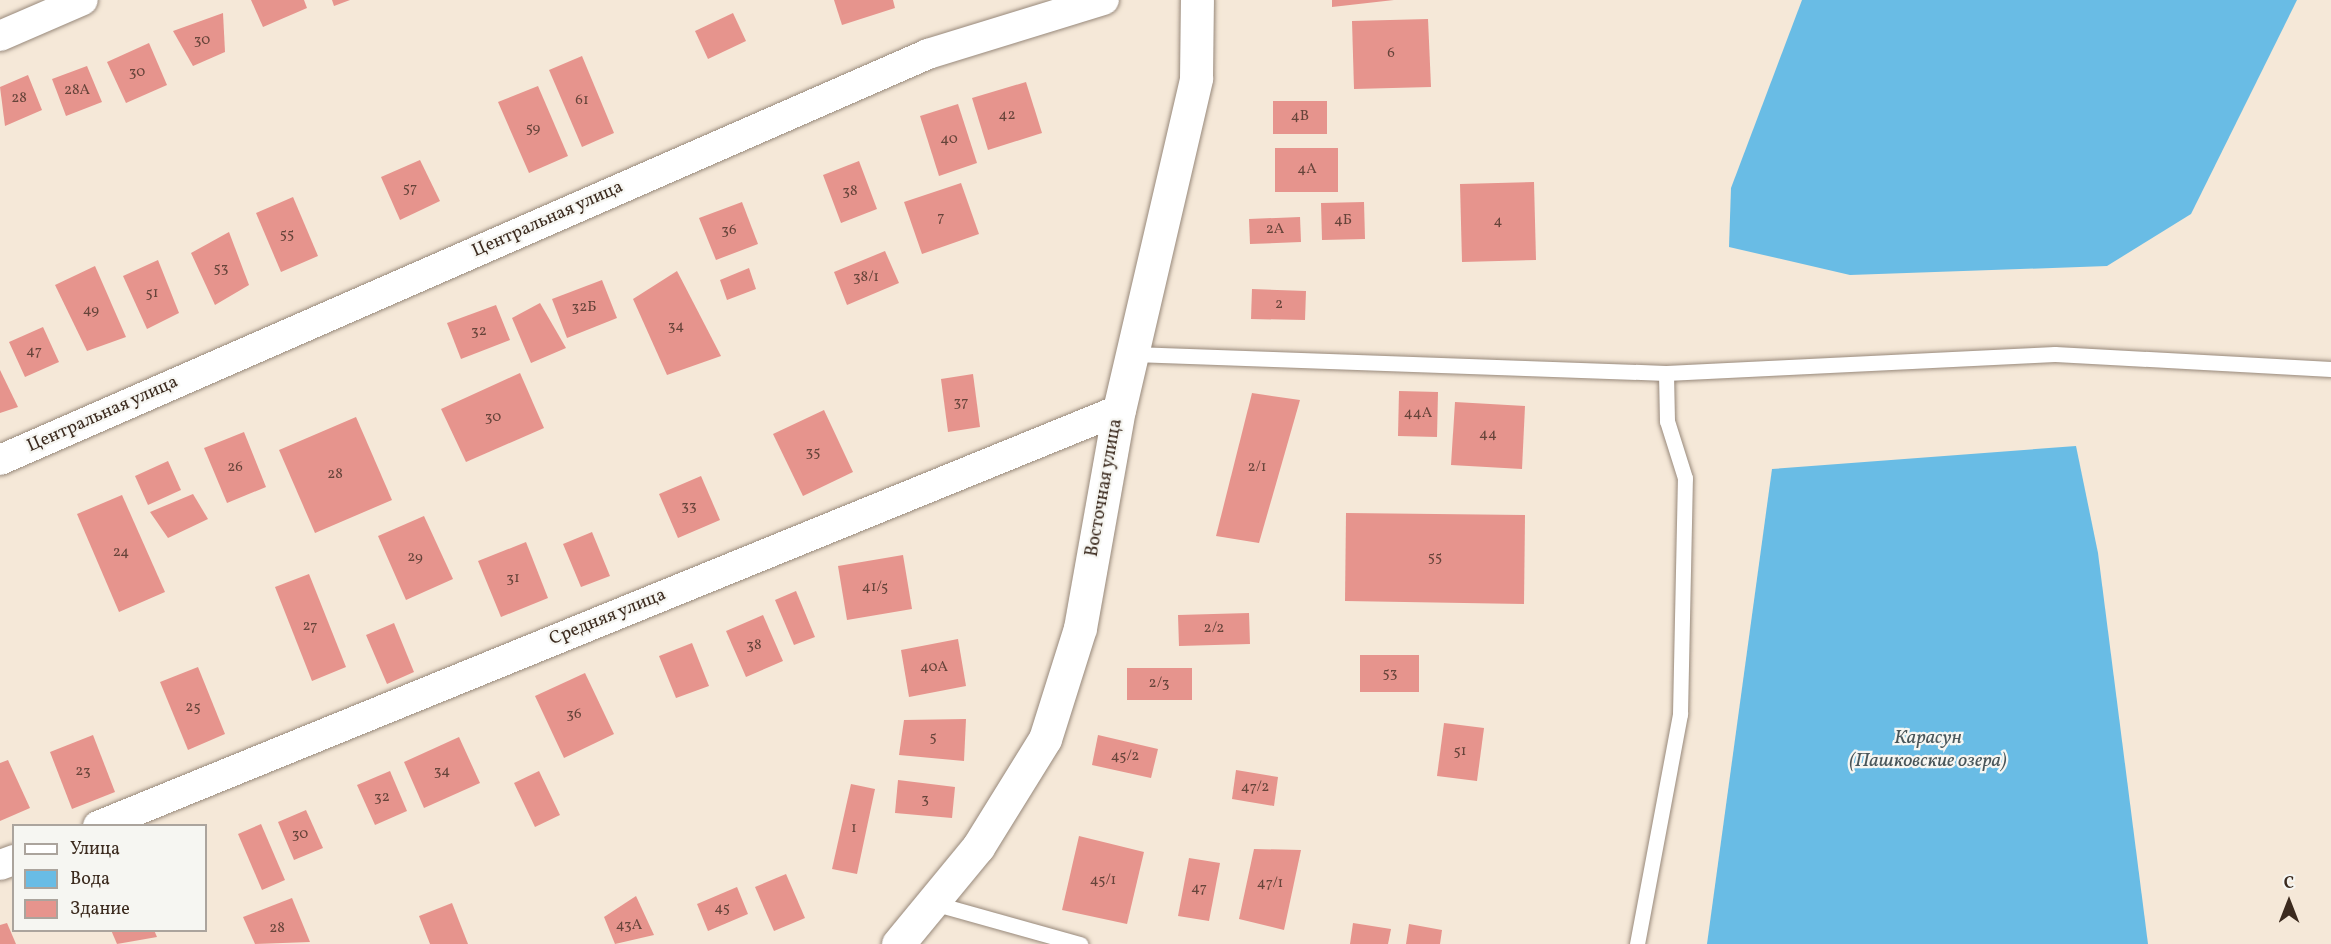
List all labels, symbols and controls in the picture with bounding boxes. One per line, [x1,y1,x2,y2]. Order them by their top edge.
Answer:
house number: 30 [194,32,210,50]
house number: 6 [1387,45,1395,63]
house number: 30 [129,64,145,82]
house number: 28А [64,82,90,100]
house number: 28 [11,90,27,108]
house number: 61 [575,92,589,110]
house number: 42 [998,107,1016,125]
house number: 4В [1291,108,1309,126]
house number: 59 [526,120,540,138]
house number: 40 [940,131,958,149]
house number: 4А [1297,161,1317,179]
street label: Центральная улица [469,177,627,263]
house number: 57 [403,180,417,198]
house number: 38 [842,183,858,201]
house number: 7 [937,209,945,227]
house number: 4Б [1334,212,1352,230]
house number: 4 [1494,213,1502,231]
house number: 2А [1266,221,1284,239]
house number: 36 [721,222,737,240]
house number: 55 [280,226,294,244]
house number: 53 [214,260,228,278]
house number: 38/1 [853,269,879,287]
house number: 51 [145,285,159,303]
house number: 2 [1275,296,1283,314]
house number: 32Б [572,299,596,317]
house number: 49 [83,302,99,320]
house number: 34 [668,318,684,336]
house number: 32 [471,323,487,341]
house number: 47 [26,343,42,361]
street label: Центральная улица [24,372,182,458]
house number: 37 [954,394,968,412]
house number: 44А [1404,405,1432,423]
house number: 30 [485,409,501,427]
street label: Восточная улица [1082,417,1128,559]
house number: 44 [1479,426,1497,444]
house number: 35 [806,444,820,462]
house number: 26 [227,459,243,477]
house number: 2/1 [1248,459,1266,477]
house number: 28 [327,466,343,484]
house number: 33 [681,498,697,516]
house number: 24 [113,544,129,562]
house number: 29 [407,549,423,567]
house number: 55 [1428,549,1442,567]
house number: 31 [506,570,520,588]
house number: 41/5 [862,579,888,597]
street label: Средняя улица [546,585,670,651]
house number: 27 [303,618,317,636]
house number: 2/2 [1204,620,1224,638]
house number: 38 [746,637,762,655]
house number: 40А [920,659,948,677]
house number: 53 [1383,665,1397,683]
house number: 2/3 [1149,675,1169,693]
house number: 25 [185,699,201,717]
house number: 36 [566,706,582,724]
water label: Карасун (Пашковские озера) [1849,727,2007,774]
house number: 5 [929,729,937,747]
house number: 51 [1453,743,1467,761]
house number: 45/2 [1111,748,1139,766]
house number: 23 [75,763,91,781]
house number: 34 [434,763,450,781]
house number: 47/2 [1241,779,1269,797]
house number: 32 [374,789,390,807]
house number: 3 [921,791,929,809]
house number: 1 [851,820,857,838]
legend [12,824,207,932]
house number: 30 [292,826,308,844]
text: Улица [70,837,120,862]
text: Вода [70,867,110,892]
house number: 45/1 [1090,872,1116,890]
north arrow [2259,872,2319,932]
text: С [2284,873,2294,895]
house number: 47/1 [1257,875,1283,893]
house number: 47 [1191,880,1207,898]
text: Здание [70,897,130,922]
house number: 45 [714,900,730,918]
house number: 43А [616,917,642,935]
house number: 28 [269,920,285,938]

